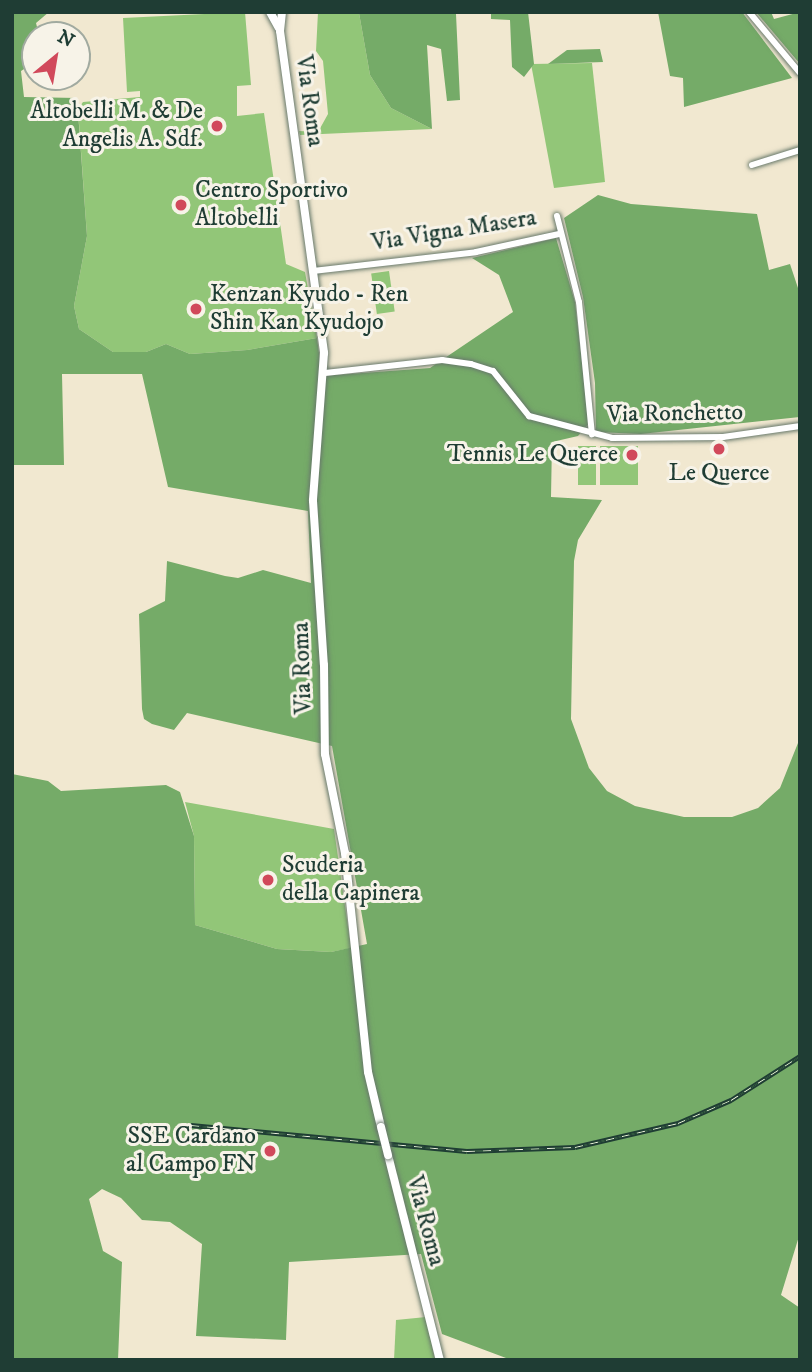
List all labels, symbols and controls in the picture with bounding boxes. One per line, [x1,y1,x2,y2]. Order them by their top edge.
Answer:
north arrow [21,21,91,91]
text: N [53,25,78,53]
street label: Via Roma [288,53,330,149]
place label: Altobelli M. & De Angelis A. Sdf. [30,98,203,154]
marker: Altobelli M. & De Angelis A. Sdf. [209,118,225,134]
place label: Centro Sportivo Altobelli [195,177,348,233]
marker: Centro Sportivo Altobelli [173,197,189,213]
street label: Via Vigna Masera [370,204,538,258]
place label: Kenzan Kyudo - Ren Shin Kan Kyudojo [210,281,408,337]
marker: Kenzan Kyudo - Ren Shin Kan Kyudojo [188,301,204,317]
street label: Via Ronchetto [607,398,743,430]
place label: Tennis Le Querce [447,441,618,469]
marker: Le Querce [711,441,727,457]
marker: Tennis Le Querce [624,447,640,463]
place label: Le Querce [669,460,769,488]
street label: Via Roma [287,621,319,715]
place label: Scuderia della Capinera [282,852,420,908]
marker: Scuderia della Capinera [260,872,276,888]
place label: SSE Cardano al Campo FN [126,1123,256,1179]
marker: SSE Cardano al Campo FN [262,1143,278,1159]
street label: Via Roma [399,1173,451,1269]

